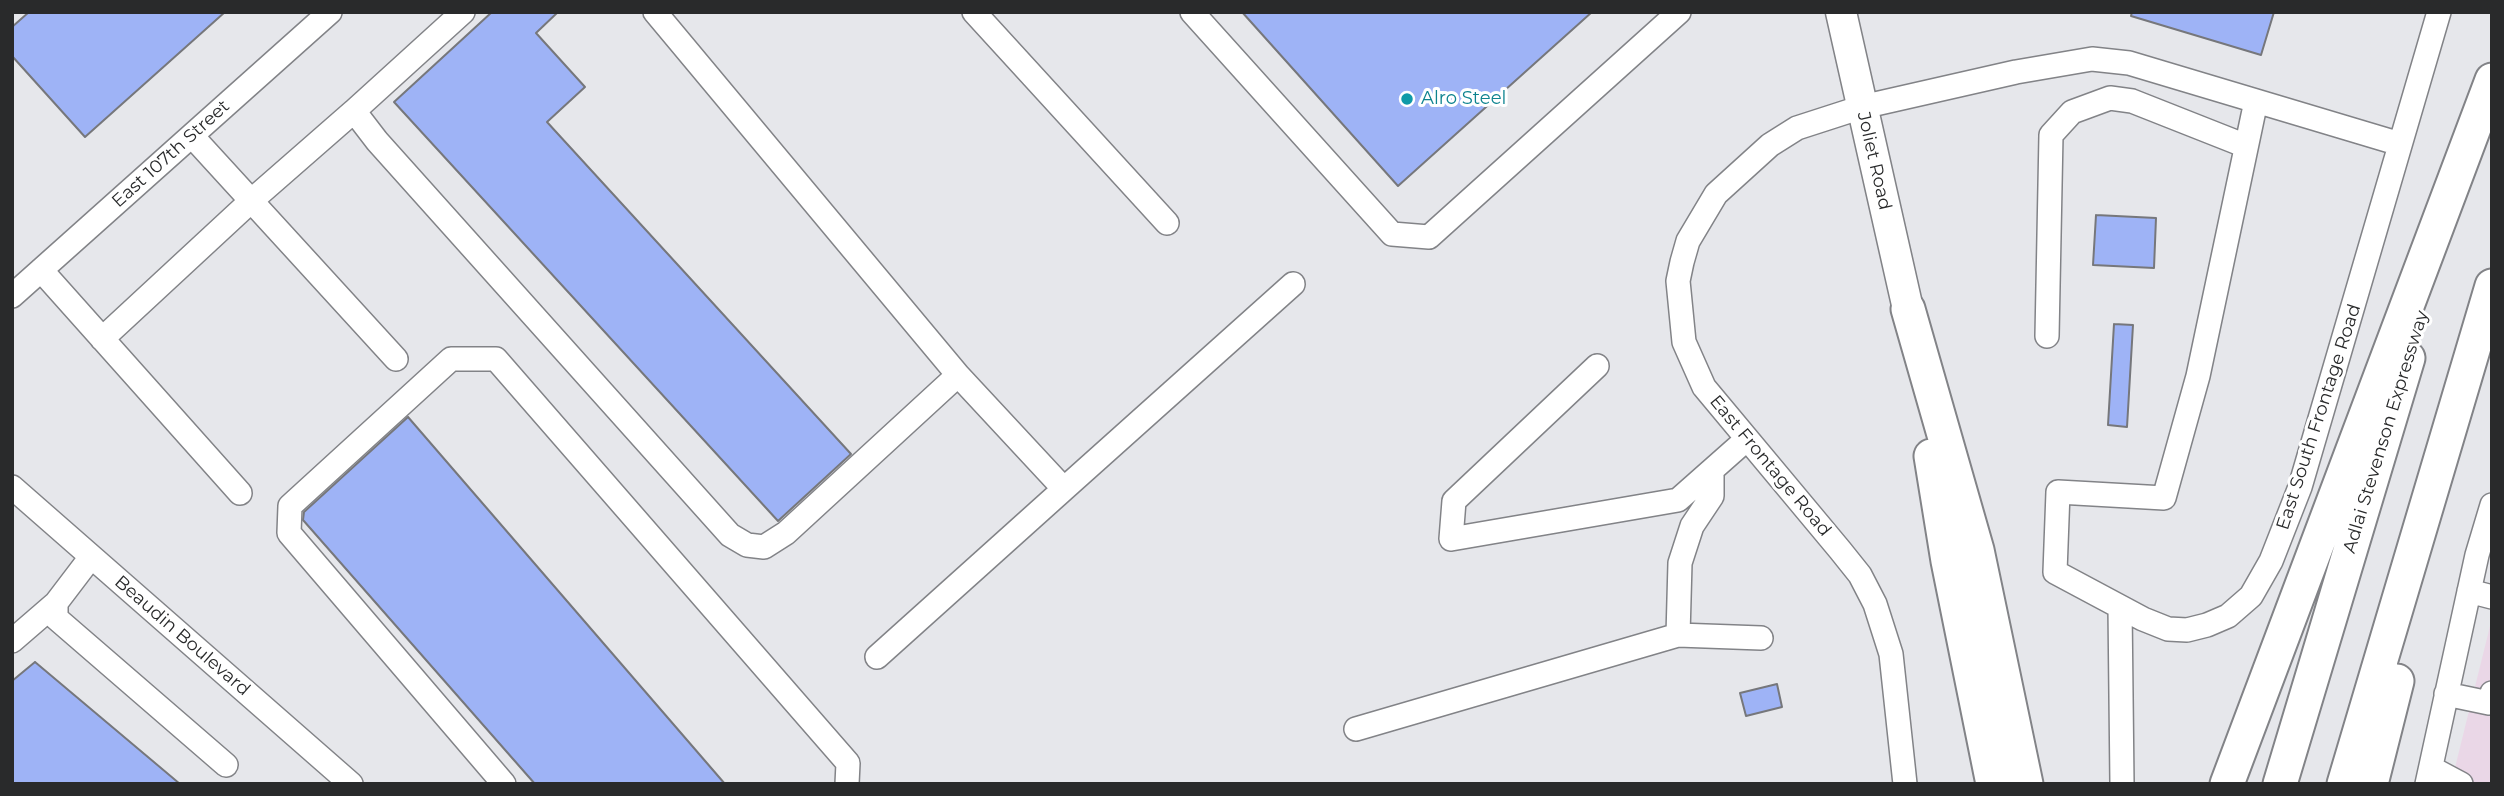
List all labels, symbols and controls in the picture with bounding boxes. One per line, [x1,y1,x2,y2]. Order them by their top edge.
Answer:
place label: Alro Steel [1421,88,1506,110]
marker: Alro Steel [1399,91,1415,107]
street label: East 107th Street [108,96,234,212]
street label: Joliet Road [1852,110,1896,212]
street label: East South Frontage Road [2272,301,2366,533]
street label: Adlai Stevenson Expressway [2339,308,2433,556]
street label: East Frontage Road [1705,391,1835,541]
street label: Beaudin Boulevard [110,571,254,701]

